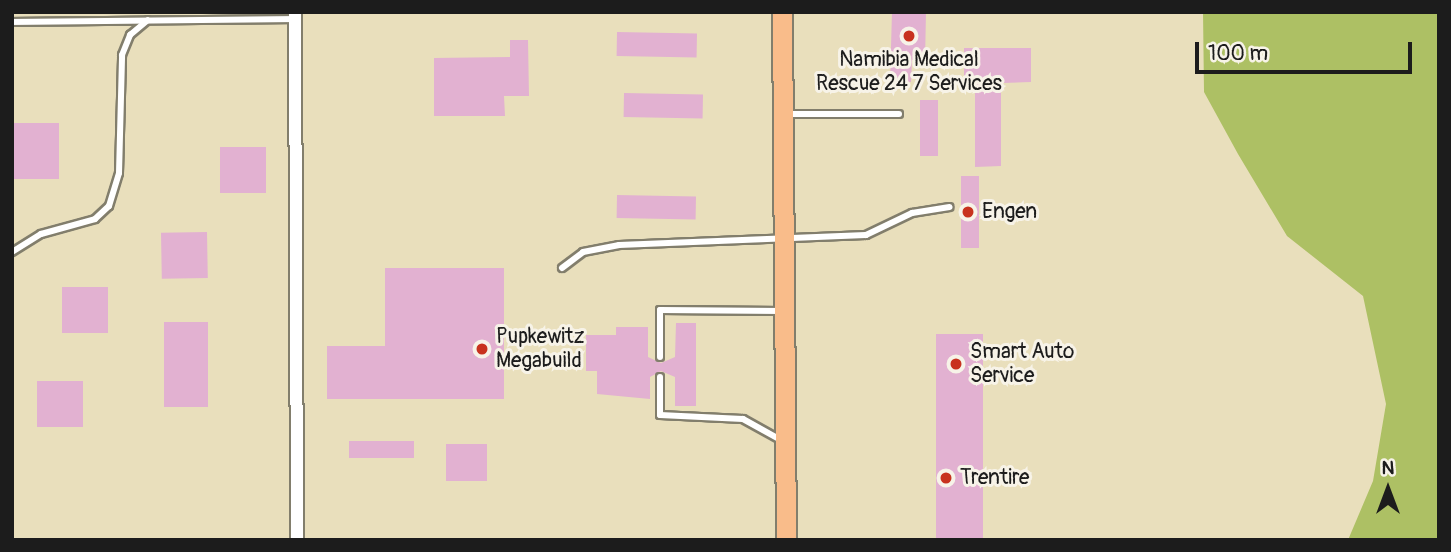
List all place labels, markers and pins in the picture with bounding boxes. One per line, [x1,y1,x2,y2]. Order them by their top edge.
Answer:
marker: Namibia Medical Rescue 24 7 Services [901,28,917,44]
place label: Namibia Medical Rescue 24 7 Services [816,47,1002,97]
place label: Engen [982,199,1037,225]
marker: Engen [960,204,976,220]
place label: Pupkewitz Megabuild [496,324,584,374]
place label: Smart Auto Service [970,339,1074,389]
marker: Pupkewitz Megabuild [474,341,490,357]
marker: Smart Auto Service [948,356,964,372]
place label: Trentire [960,465,1029,491]
marker: Trentire [938,470,954,486]

